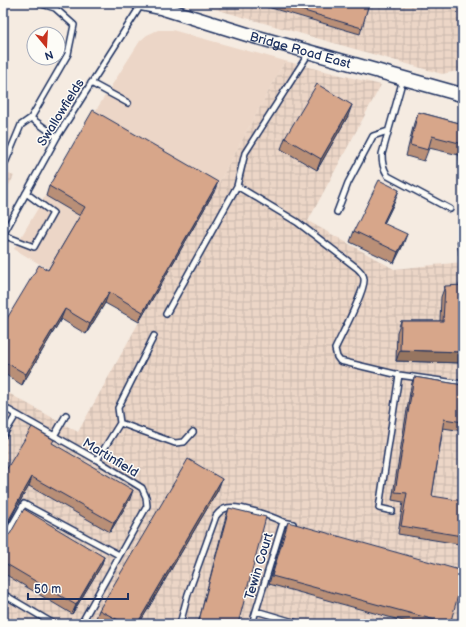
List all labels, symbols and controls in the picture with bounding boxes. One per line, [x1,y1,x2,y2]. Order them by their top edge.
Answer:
north arrow [26,26,66,66]
street label: Bridge Road East [248,29,352,72]
text: N [43,48,55,62]
street label: Swallowfields [34,75,88,149]
street label: Martinfield [80,435,141,481]
street label: Tewin Court [241,531,277,602]
scale bar [28,575,128,601]
text: 50 m [34,582,61,597]

